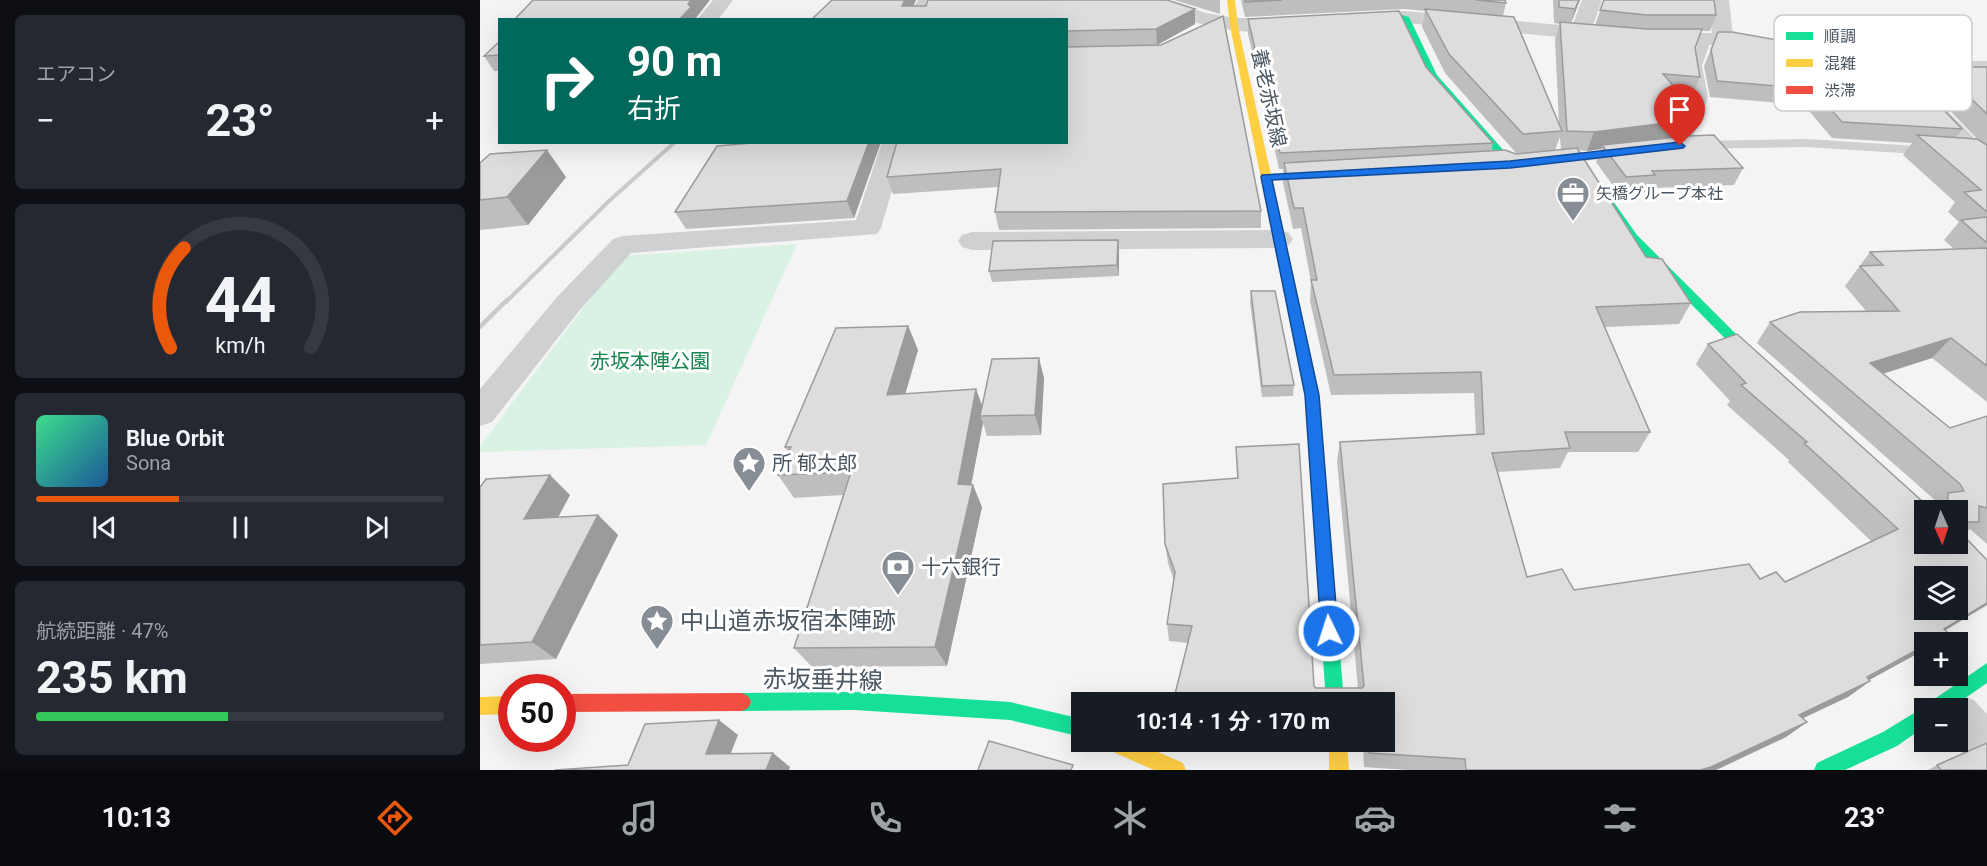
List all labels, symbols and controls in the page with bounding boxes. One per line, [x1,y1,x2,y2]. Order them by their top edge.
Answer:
legend [1774,15,1972,111]
text: 順調 [1824,27,1856,46]
text: 90 m [627,37,722,86]
icon: right [528,42,606,120]
street label: 養老赤坂線 [1247,47,1291,149]
text: 混雑 [1824,54,1856,73]
text: エアコン [36,62,116,86]
text: 渋滞 [1824,81,1856,100]
pin [1654,84,1705,146]
text: 右折 [627,93,681,125]
icon: arrive [1663,93,1696,126]
text: 23° [205,94,275,147]
text: − [36,101,55,140]
text: + [425,101,444,140]
office icon: 矢橋グループ本社 [1555,175,1591,222]
place label: 矢橋グループ本社 [1596,184,1723,203]
text: 44 [204,264,276,337]
text: km/h [215,333,265,358]
park label: 赤坂本陣公園 [590,349,710,373]
text: Blue Orbit [126,426,224,451]
place icon: 所 郁太郎 [731,445,767,492]
text: Sona [126,451,171,475]
place label: 所 郁太郎 [772,451,857,475]
north arrow [1914,500,1968,554]
map controls [1914,500,1968,752]
icon: previous [88,511,121,544]
icon: pause [224,511,257,544]
icon: next [360,511,393,544]
bank icon: 十六銀行 [880,549,916,596]
place label: 十六銀行 [921,555,1001,579]
button: layers [1914,566,1968,620]
position arrow [1297,599,1361,663]
place icon: 中山道赤坂宿本陣跡 [639,603,675,650]
place label: 中山道赤坂宿本陣跡 [680,607,896,635]
text: 航続距離 · 47% [36,619,168,643]
button: + [1914,632,1968,686]
text: 235 km [36,651,188,704]
street label: 赤坂垂井線 [763,665,883,695]
speed limit sign: 50 [498,674,576,752]
button: − [1914,698,1968,752]
text: 10:14 · 1 分 · 170 m [1136,709,1330,734]
icon: directions [374,797,416,839]
icon: music [619,797,661,839]
icon: phone [864,797,906,839]
icon: climate [1109,797,1151,839]
icon: car [1354,797,1396,839]
icon: filters [1599,797,1641,839]
text: 10:13 [101,802,171,834]
text: 23° [1844,802,1885,834]

